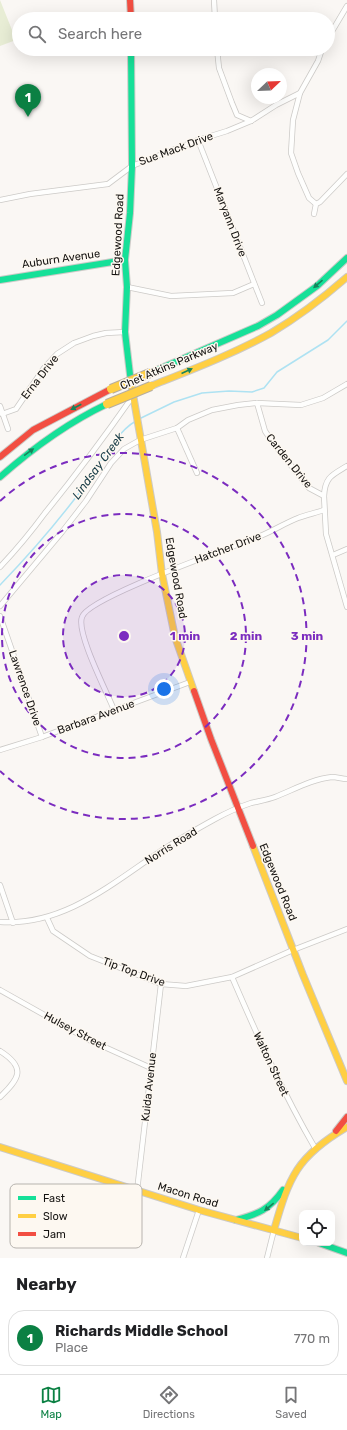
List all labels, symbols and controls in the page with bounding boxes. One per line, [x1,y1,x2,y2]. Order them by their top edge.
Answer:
search box [12,12,335,56]
icon: search [26,23,48,45]
text: Search here [58,25,142,43]
north arrow [251,68,287,104]
pin: 1 [15,84,41,117]
street label: Sue Mack Drive [137,130,215,168]
street label: Maryann Drive [211,185,249,259]
street label: Edgewood Road [109,194,127,276]
street label: Auburn Avenue [21,247,101,271]
one-way arrow [313,280,324,289]
street label: Chet Atkins Parkway [118,339,220,393]
street label: Erna Drive [19,352,61,402]
one-way arrow [182,368,193,374]
one-way arrow [70,404,82,410]
water label: Lindsay Creek [69,429,127,502]
street label: Carden Drive [263,431,315,491]
one-way arrow [24,447,35,456]
street label: Hatcher Drive [193,529,263,567]
street label: Edgewood Road [162,536,190,620]
centre of rings [117,629,131,643]
text: 1 min [170,629,201,643]
text: 2 min [230,629,263,643]
text: 3 min [291,629,324,643]
street label: Lawrence Drive [6,648,44,728]
your location [154,679,174,699]
street label: Barbara Avenue [56,697,136,737]
street label: Norris Road [142,825,200,867]
street label: Edgewood Road [257,841,299,923]
street label: Tip Top Drive [101,955,167,989]
street label: Hulsey Street [41,1009,109,1053]
street label: Walton Street [251,1030,292,1099]
street label: Kuida Avenue [139,1052,159,1122]
street label: Macon Road [156,1180,220,1210]
legend [10,1184,142,1248]
text: Fast [43,1192,66,1205]
one-way arrow [263,1203,274,1211]
text: Slow [43,1210,68,1223]
map controls [299,1210,335,1246]
button: locate [299,1210,335,1246]
text: Jam [43,1228,66,1241]
text: Nearby [16,1274,77,1294]
text: Richards Middle School [55,1322,228,1340]
text: 1 [27,1331,33,1346]
text: 770 m [294,1331,330,1346]
text: Place [55,1340,88,1355]
tab: Map [40,1384,62,1421]
tab: Directions [143,1384,195,1421]
tab: Saved [275,1384,307,1421]

